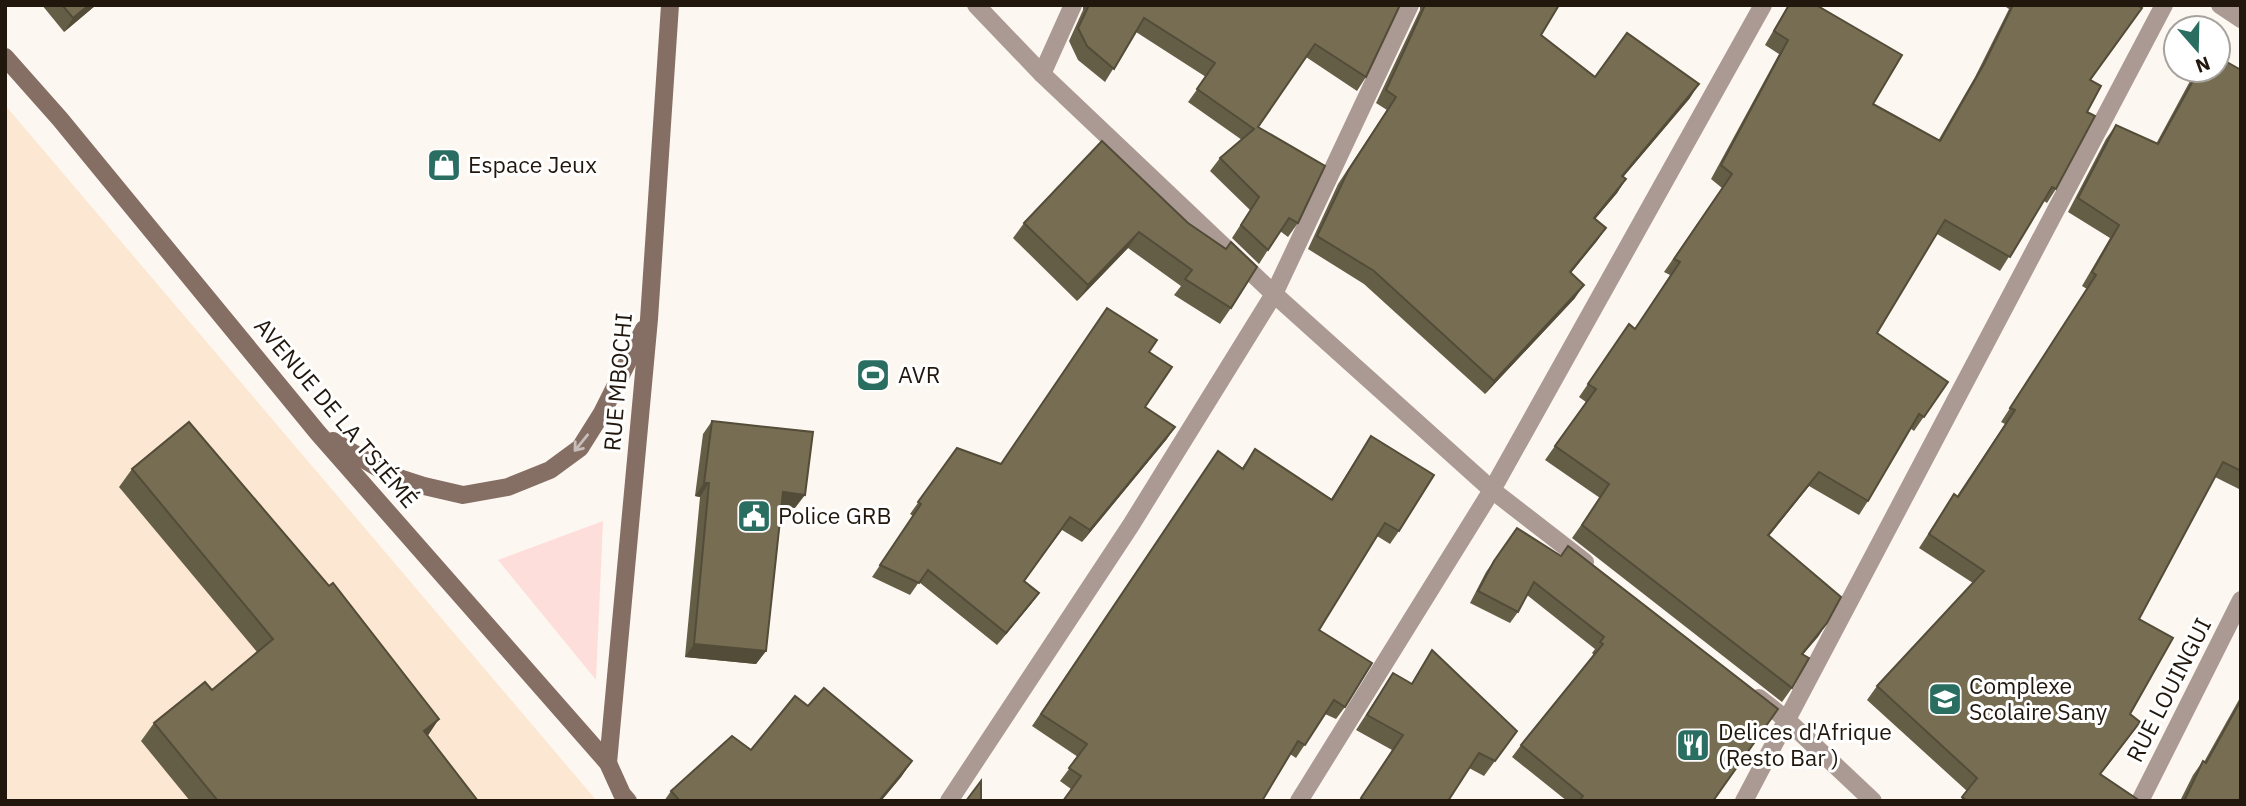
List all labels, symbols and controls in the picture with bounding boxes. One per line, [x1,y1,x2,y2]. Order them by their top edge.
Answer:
north arrow [2162,14,2232,84]
text: N [2192,51,2213,79]
shop icon: Espace Jeux [425,146,463,184]
place label: Espace Jeux [468,149,597,179]
street label: AVENUE DE LA TSIÉMÉ [248,311,425,514]
street label: RUE MBOCHI [596,312,638,452]
sports icon: AVR [854,356,892,394]
place label: AVR [898,359,941,389]
one-way arrow [573,434,589,452]
public building icon: Police GRB [735,497,773,535]
place label: Police GRB [778,500,892,530]
street label: RUE LOUINGUI [2119,612,2217,767]
place label: Complexe Scolaire Sany [1969,670,2108,726]
school or university icon: Complexe Scolaire Sany [1926,680,1964,718]
place label: Delices d'Afrique (Resto Bar ) [1718,716,1892,772]
restaurant icon: Delices d'Afrique (Resto Bar ) [1674,726,1712,764]

